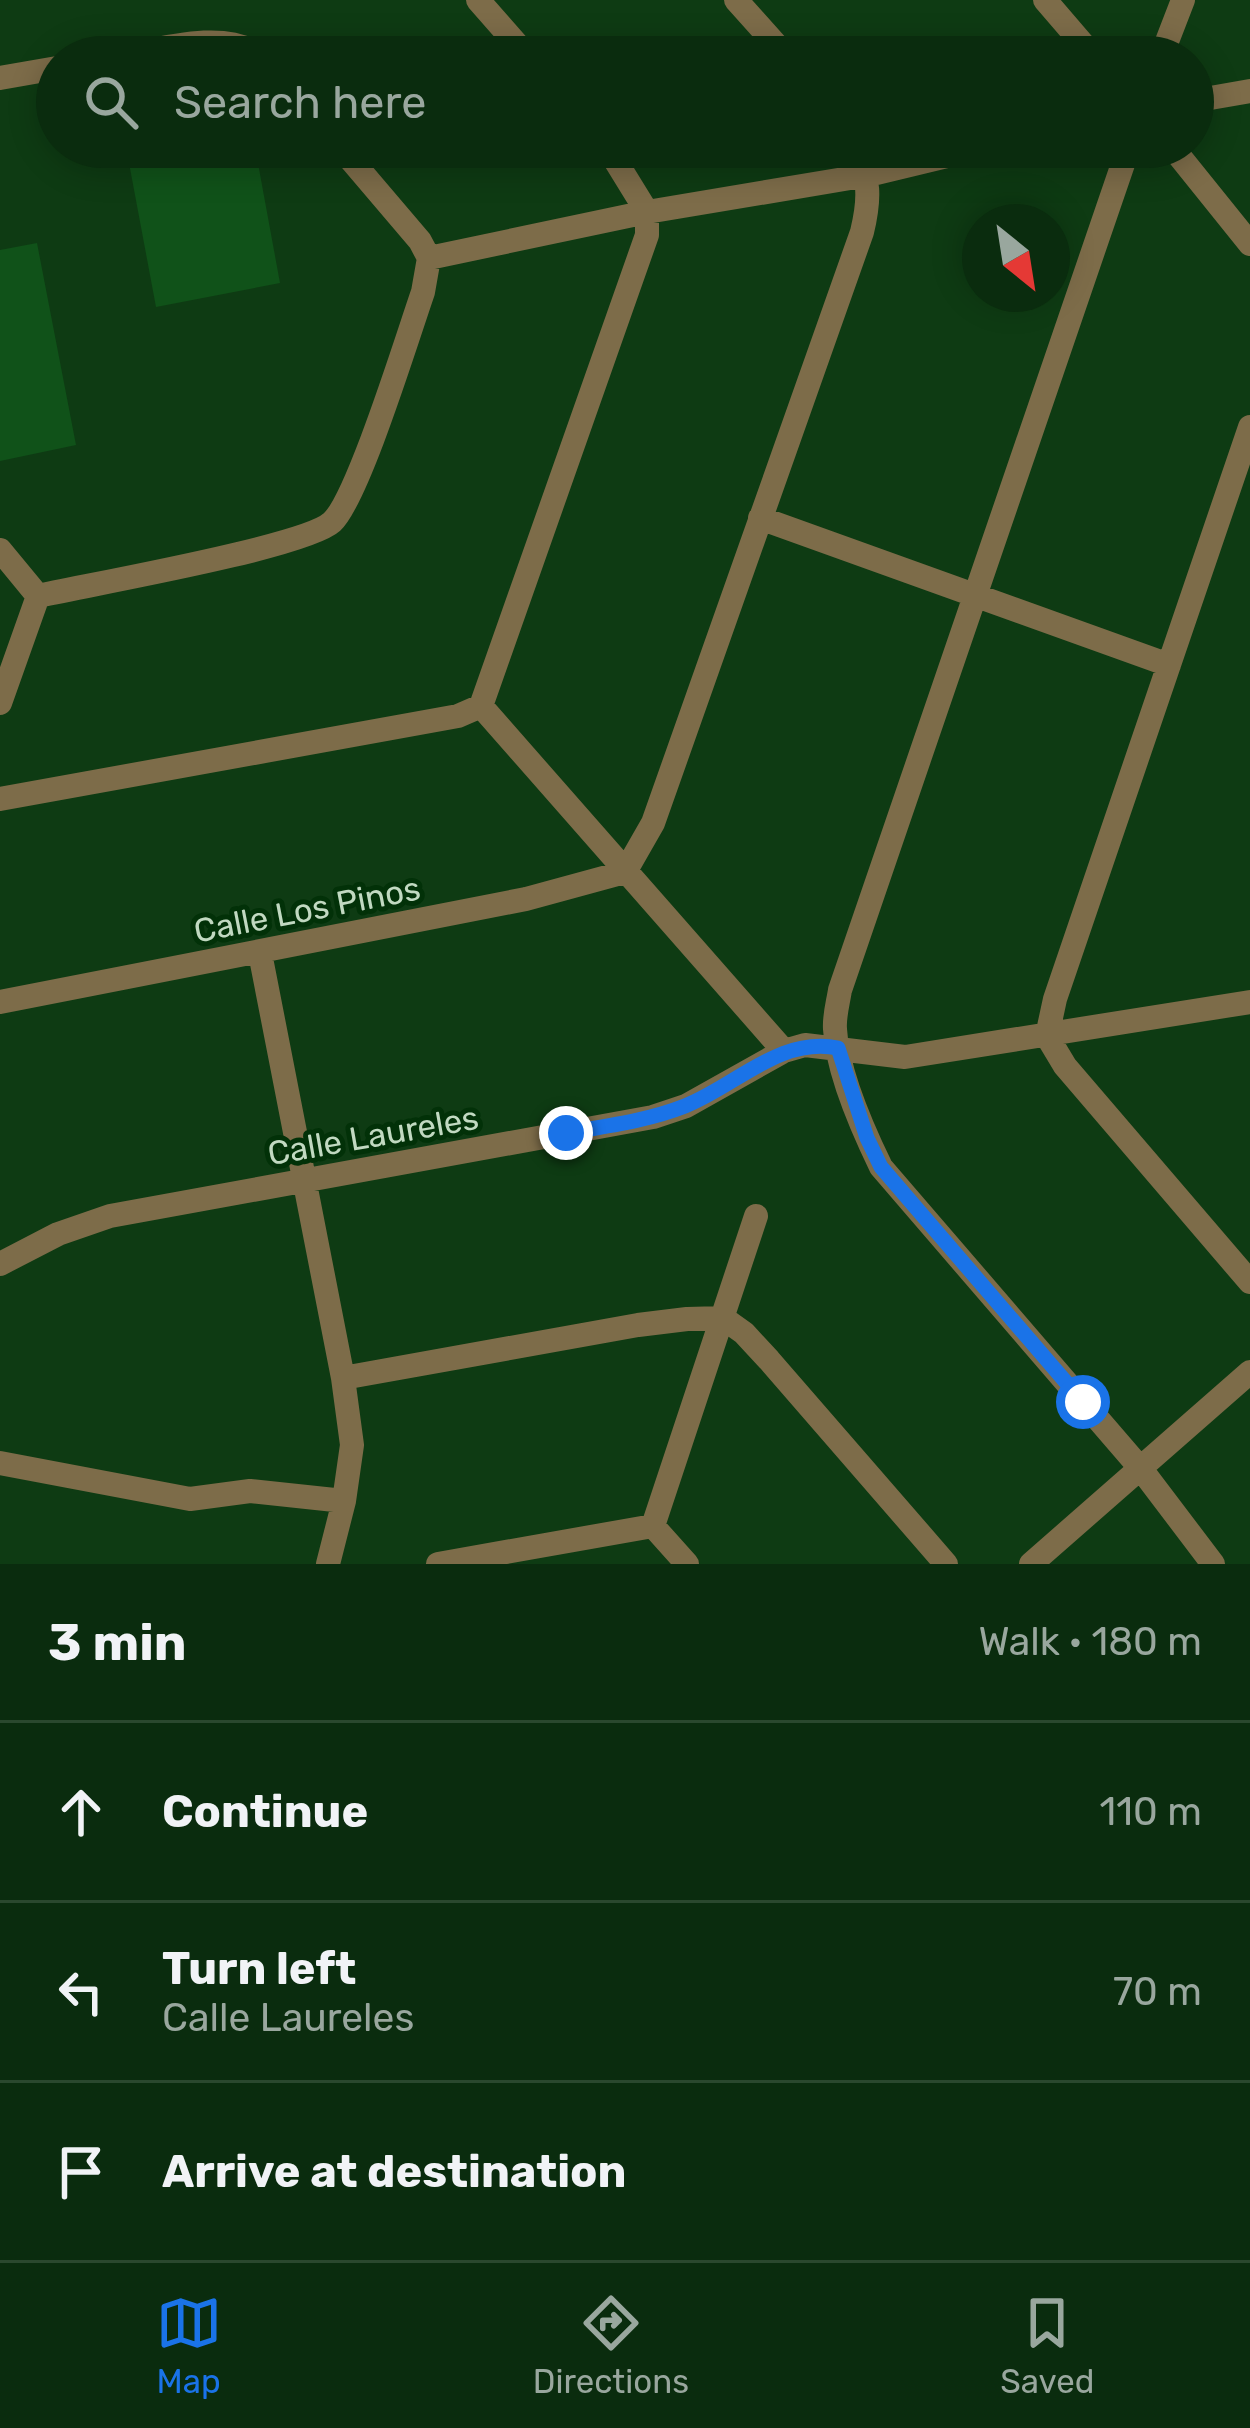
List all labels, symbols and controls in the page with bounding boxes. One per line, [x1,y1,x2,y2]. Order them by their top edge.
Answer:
search box [36,36,1214,168]
icon: search [78,69,144,135]
text: Search here [174,76,426,129]
north arrow [962,204,1070,312]
street label: Calle Los Pinos [191,868,424,951]
street label: Calle Laureles [265,1098,482,1173]
route end [539,1106,593,1160]
route start [1056,1375,1110,1429]
text: 3 min [48,1612,187,1673]
text: Walk · 180 m [978,1619,1202,1665]
icon: ahead [48,1779,114,1845]
text: Continue [162,1785,368,1838]
text: 110 m [1100,1789,1202,1835]
text: Turn left [162,1942,356,1995]
icon: left [48,1959,114,2025]
text: 70 m [1113,1969,1202,2015]
text: Calle Laureles [162,1995,414,2041]
icon: arrive [48,2139,114,2205]
text: Arrive at destination [162,2145,627,2198]
tab: Map [156,2290,222,2401]
tab: Directions [533,2290,689,2401]
tab: Saved [1000,2290,1094,2401]

